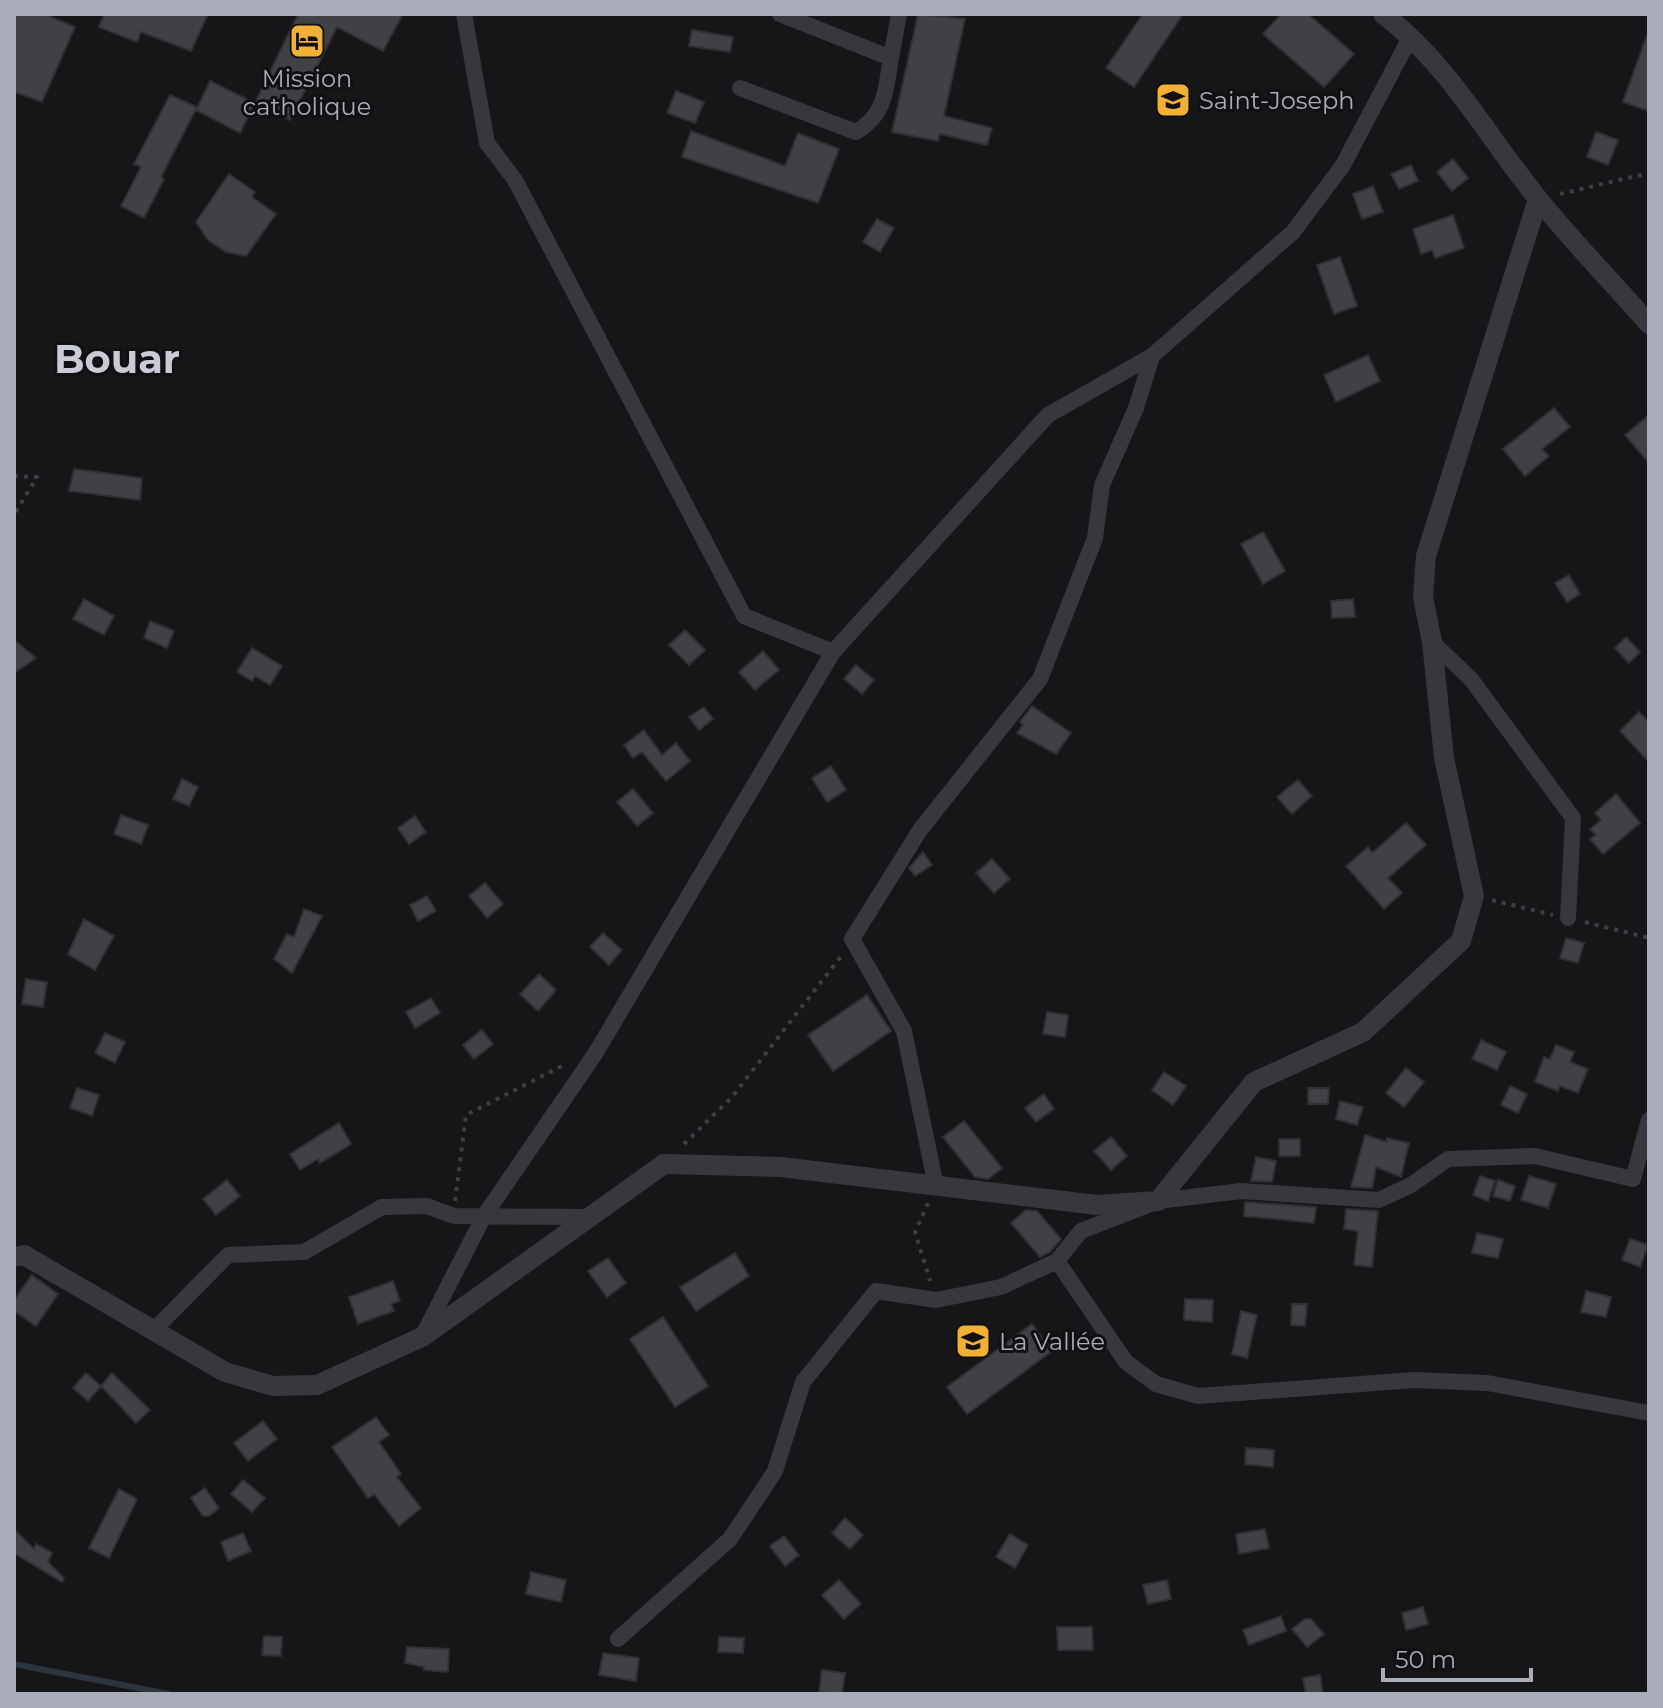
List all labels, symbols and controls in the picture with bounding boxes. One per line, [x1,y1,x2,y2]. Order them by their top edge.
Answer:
hotel icon: Mission catholique [288,22,326,60]
place label: Mission catholique [243,64,371,121]
school or university icon: Saint-Joseph [1154,81,1192,119]
place label: Saint-Joseph [1199,86,1355,115]
district label: Bouar [54,334,180,383]
school or university icon: La Vallée [954,1322,992,1360]
place label: La Vallée [999,1327,1105,1356]
scale bar [1383,1632,1531,1682]
text: 50 m [1395,1645,1456,1674]

